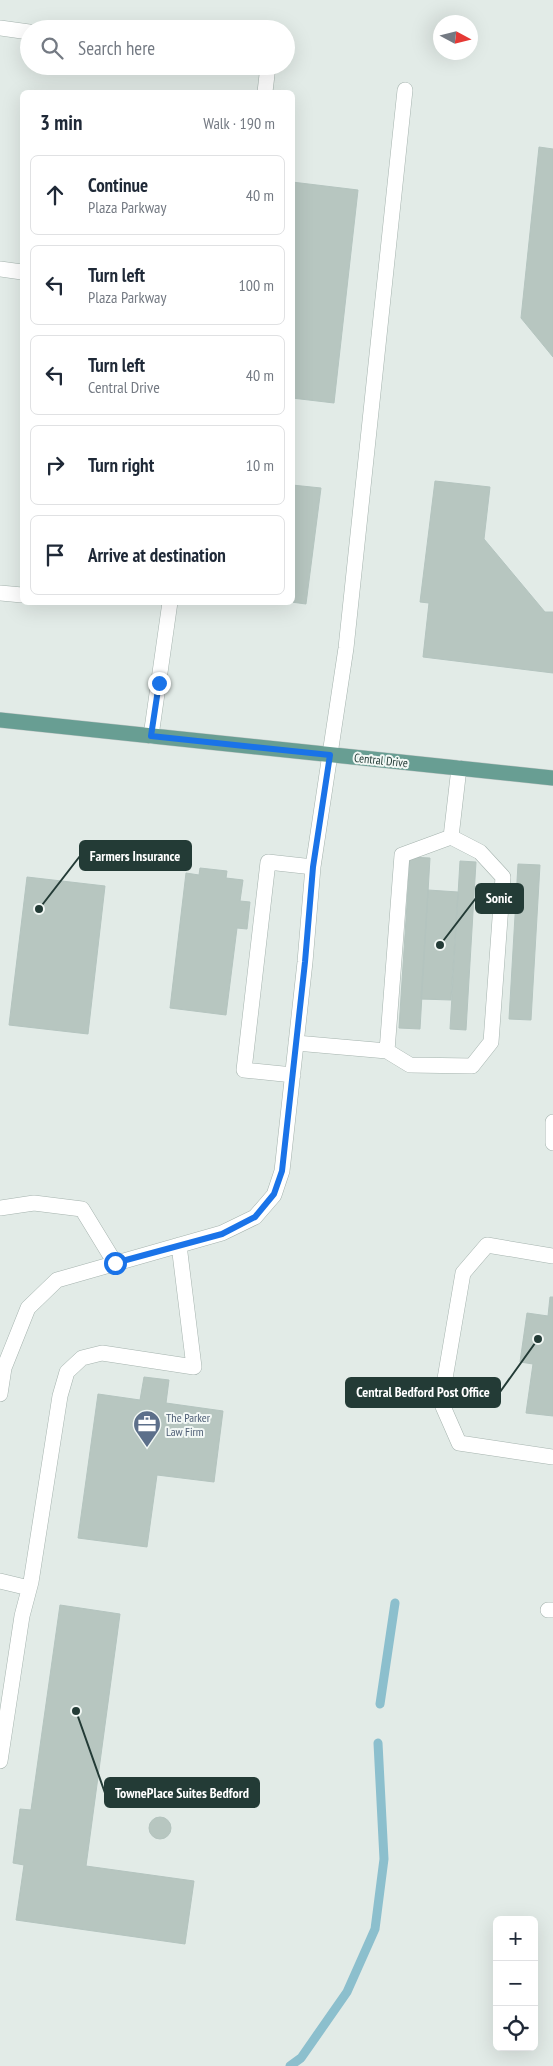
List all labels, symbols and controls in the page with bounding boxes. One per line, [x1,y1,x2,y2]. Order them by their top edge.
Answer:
north arrow [433,15,478,60]
search box [20,20,295,75]
icon: search [38,34,66,62]
text: Search here [78,36,155,60]
text: 3 min [40,109,82,136]
text: Walk · 190 m [203,113,275,133]
text: Continue [88,173,148,197]
icon: ahead [41,181,69,209]
text: 40 m [246,185,274,205]
text: Plaza Parkway [88,197,167,217]
text: Turn left [88,263,145,287]
icon: left [41,271,69,299]
text: 100 m [239,275,274,295]
text: Plaza Parkway [88,287,167,307]
text: Turn left [88,353,145,377]
icon: left [41,361,69,389]
text: 40 m [246,365,274,385]
text: Central Drive [88,377,160,397]
icon: right [41,451,69,479]
text: Turn right [88,453,154,477]
text: 10 m [246,455,274,475]
icon: arrive [41,541,69,569]
text: Arrive at destination [88,543,226,567]
route end [148,672,171,695]
street label: Central Drive [353,750,409,770]
callout: Farmers Insurance [80,841,191,870]
text: Farmers Insurance [90,847,180,865]
callout: Sonic [476,884,523,913]
text: Sonic [486,889,512,907]
route start [104,1252,127,1275]
callout: Central Bedford Post Office [346,1378,500,1407]
text: Central Bedford Post Office [356,1383,490,1401]
office icon: The Parker Law Firm [132,1409,162,1448]
place label: The Parker Law Firm [166,1410,211,1439]
callout: TownePlace Suites Bedford [105,1778,259,1807]
text: TownePlace Suites Bedford [115,1784,249,1802]
map controls [493,1916,538,2051]
button: + [493,1916,538,1961]
button: − [493,1961,538,2006]
button: locate [493,2006,538,2051]

